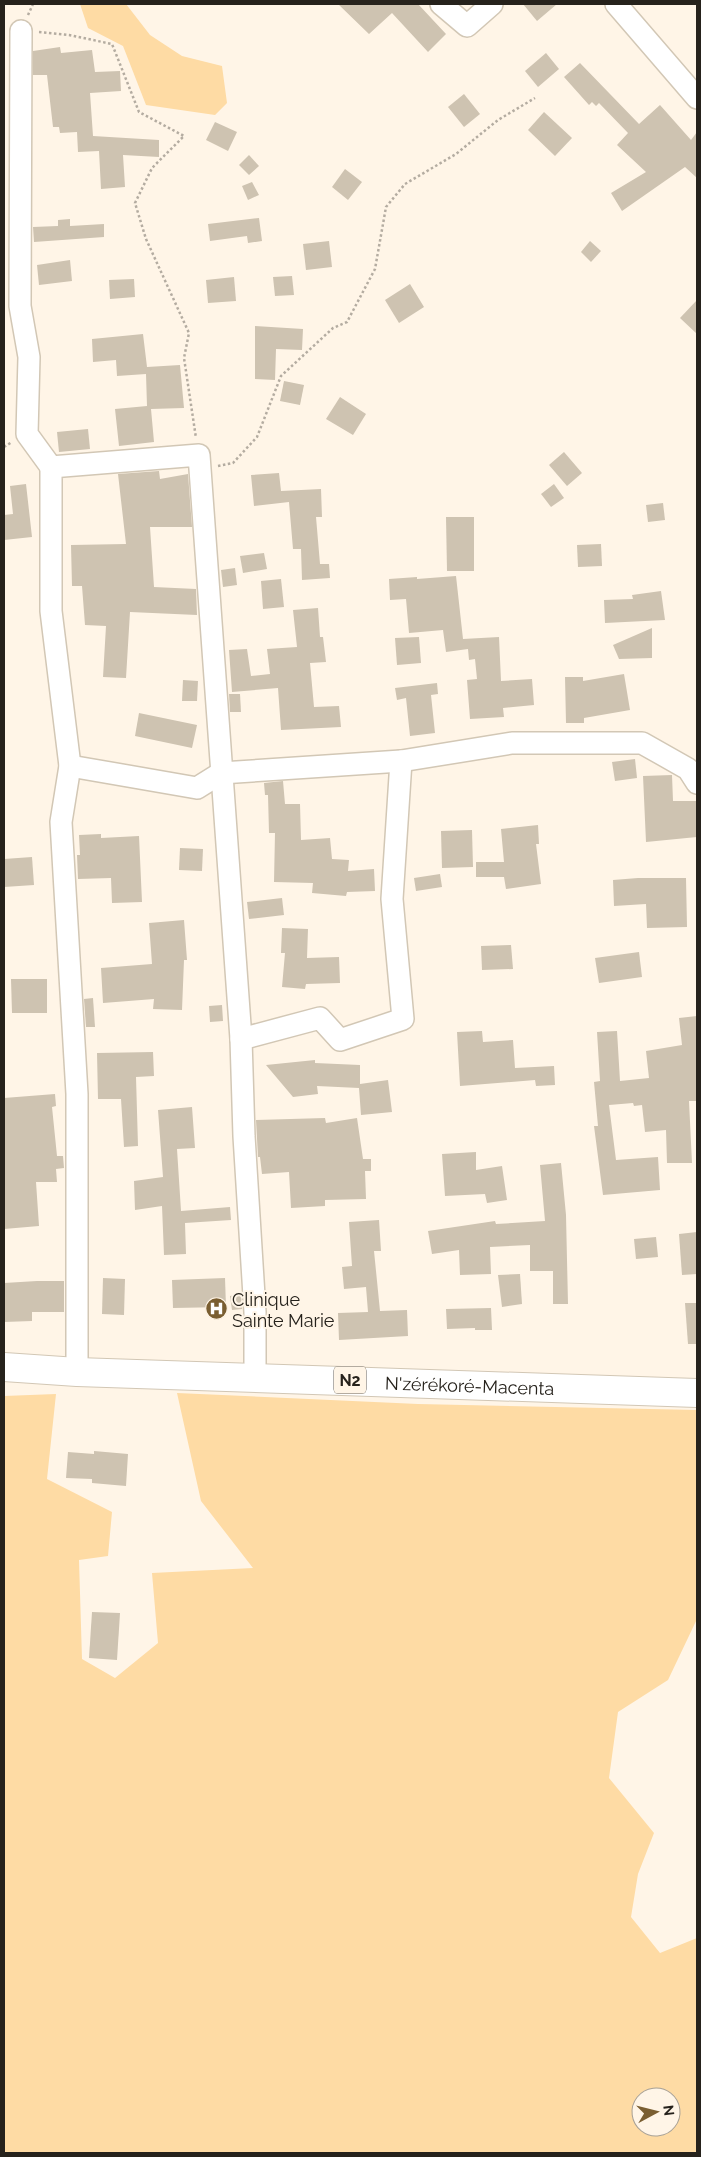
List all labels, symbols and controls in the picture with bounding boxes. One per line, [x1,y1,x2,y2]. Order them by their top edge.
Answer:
place label: Clinique Sainte Marie [232,1289,335,1331]
hospital icon: Clinique Sainte Marie [204,1297,228,1321]
road number: N2 [334,1366,366,1394]
street label: N'zérékoré-Macenta [385,1372,555,1399]
north arrow [631,2087,681,2137]
text: N [660,2104,677,2117]

